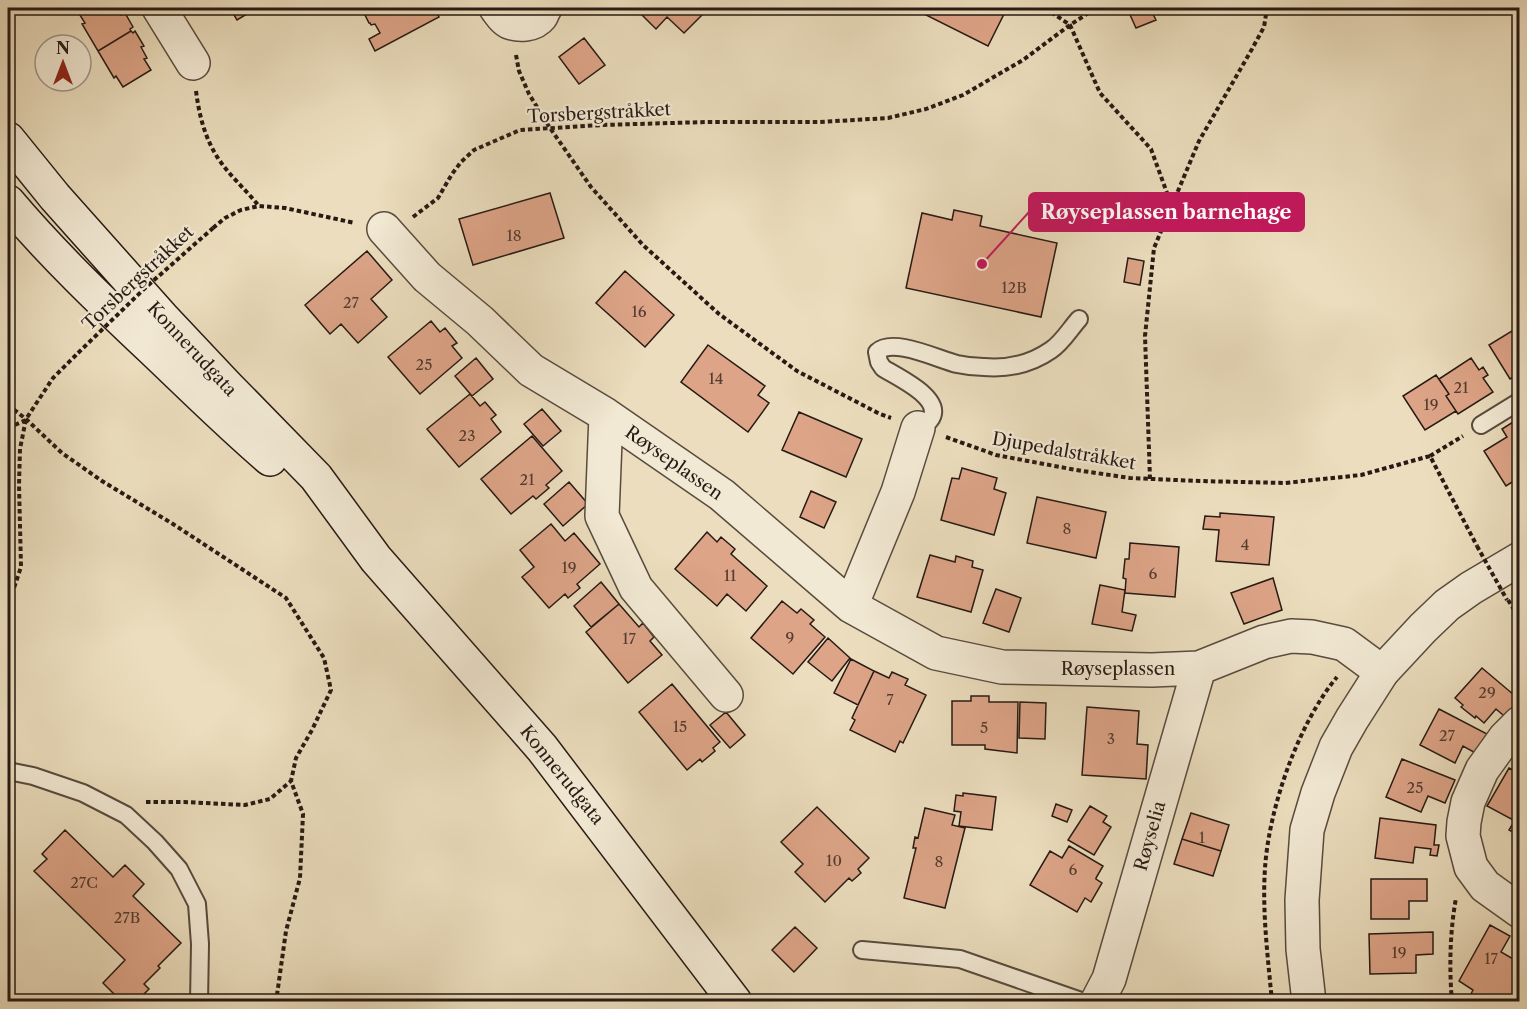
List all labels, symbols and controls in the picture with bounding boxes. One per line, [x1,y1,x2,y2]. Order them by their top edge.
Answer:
north arrow [33,33,93,93]
text: N [56,38,70,58]
street label: Torsbergstråkket [527,98,672,128]
callout: Røyseplassen barnehage [1029,193,1304,231]
text: Røyseplassen barnehage [1040,200,1292,224]
street label: Torsbergstråkket [78,221,199,335]
house number: 18 [506,226,522,245]
house number: 12B [1001,278,1027,297]
house number: 27 [343,293,360,312]
street label: Konnerudgata [143,297,242,401]
house number: 16 [631,302,647,321]
house number: 25 [416,355,432,374]
house number: 14 [709,369,723,388]
house number: 21 [1454,378,1469,397]
house number: 19 [1423,395,1439,414]
street label: Røyseplassen [621,421,727,505]
house number: 23 [459,426,475,445]
street label: Djupedalstråkket [990,428,1138,475]
house number: 21 [520,470,535,489]
house number: 8 [1063,519,1072,538]
house number: 4 [1241,535,1249,554]
house number: 19 [561,558,577,577]
house number: 6 [1149,564,1158,583]
house number: 11 [724,566,737,585]
house number: 9 [786,628,794,647]
house number: 17 [622,629,636,648]
street label: Røyseplassen [1061,658,1175,680]
house number: 29 [1478,683,1496,702]
house number: 7 [886,690,894,709]
house number: 15 [673,717,687,736]
house number: 5 [980,718,988,737]
street label: Konnerudgata [515,721,609,830]
house number: 27 [1439,726,1456,745]
house number: 3 [1107,729,1115,748]
house number: 25 [1407,778,1423,797]
street label: Røyselia [1130,798,1171,874]
house number: 1 [1199,828,1206,847]
house number: 10 [826,851,842,870]
house number: 8 [935,852,944,871]
house number: 6 [1069,860,1078,879]
house number: 27C [70,873,98,892]
house number: 27B [114,908,140,927]
house number: 19 [1391,943,1407,962]
house number: 17 [1484,949,1498,968]

